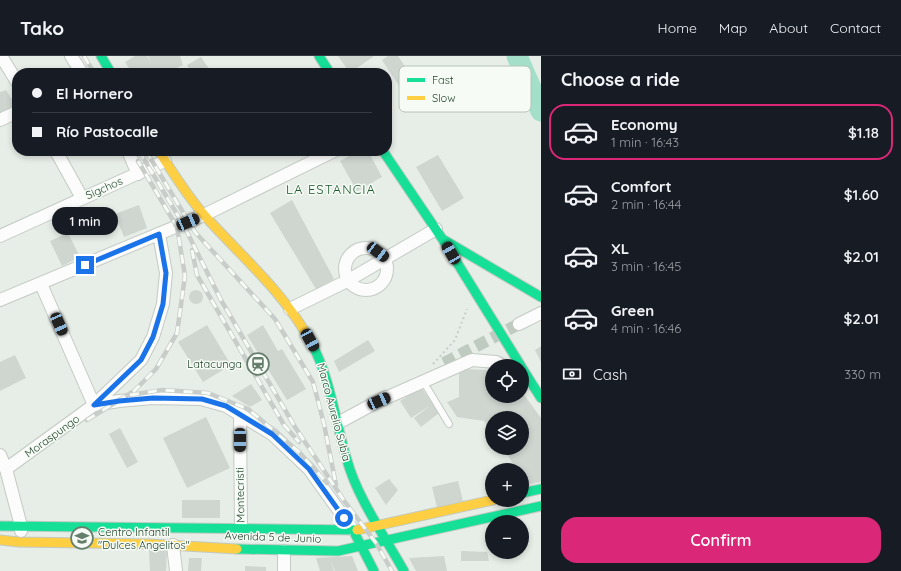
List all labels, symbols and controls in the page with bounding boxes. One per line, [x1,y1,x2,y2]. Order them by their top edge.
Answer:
text: Tako [20,16,64,40]
text: Home [658,19,697,37]
text: Map [719,19,747,37]
text: About [769,19,808,37]
text: Contact [830,19,881,37]
legend [399,66,531,112]
text: Choose a ride [561,68,680,91]
text: Fast [432,73,454,87]
text: El Hornero [56,84,133,103]
text: Slow [432,91,456,105]
icon: car [563,114,599,150]
text: Economy [611,115,678,134]
text: Río Pastocalle [56,122,158,141]
text: $1.18 [848,123,879,142]
text: 1 min · 16:43 [611,134,679,150]
street label: Sigchos [83,174,125,202]
icon: car [563,176,599,212]
text: Comfort [611,177,672,196]
district label: LA ESTANCIA [286,181,376,197]
text: $1.60 [844,185,879,204]
text: 2 min · 16:44 [611,196,681,212]
callout: 1 min [52,207,118,235]
car [175,212,201,232]
text: 1 min [69,213,101,229]
icon: car [563,238,599,274]
text: XL [611,239,629,258]
car [365,240,391,264]
car [440,240,462,266]
text: $2.01 [844,247,879,266]
route end [76,256,94,274]
text: 3 min · 16:45 [611,258,681,274]
icon: car [563,300,599,336]
text: Green [611,301,654,320]
text: $2.01 [844,309,879,328]
car [49,311,69,337]
text: 4 min · 16:46 [611,320,681,336]
car [299,327,321,353]
station icon: Latacunga [245,351,271,377]
place label: Latacunga [187,357,242,371]
map controls [485,359,529,559]
button: locate [485,359,529,403]
street label: Marco Aurelio Subia [314,361,354,463]
icon: cash [561,363,583,385]
text: Cash [593,365,627,384]
text: 330 m [844,366,881,382]
car [366,391,392,411]
street label: Moraspungo [22,411,82,461]
button: layers [485,411,529,455]
car [234,428,246,452]
button: + [485,463,529,507]
street label: Montecristi [233,467,247,523]
route start [335,509,353,527]
button: − [485,515,529,559]
button: Confirm [561,517,881,563]
school or university icon: Centro Infantil "Dulces Angelitos" [69,525,95,551]
place label: Centro Infantil "Dulces Angelitos" [98,525,190,552]
street label: Avenida 5 de Junio [224,528,322,546]

